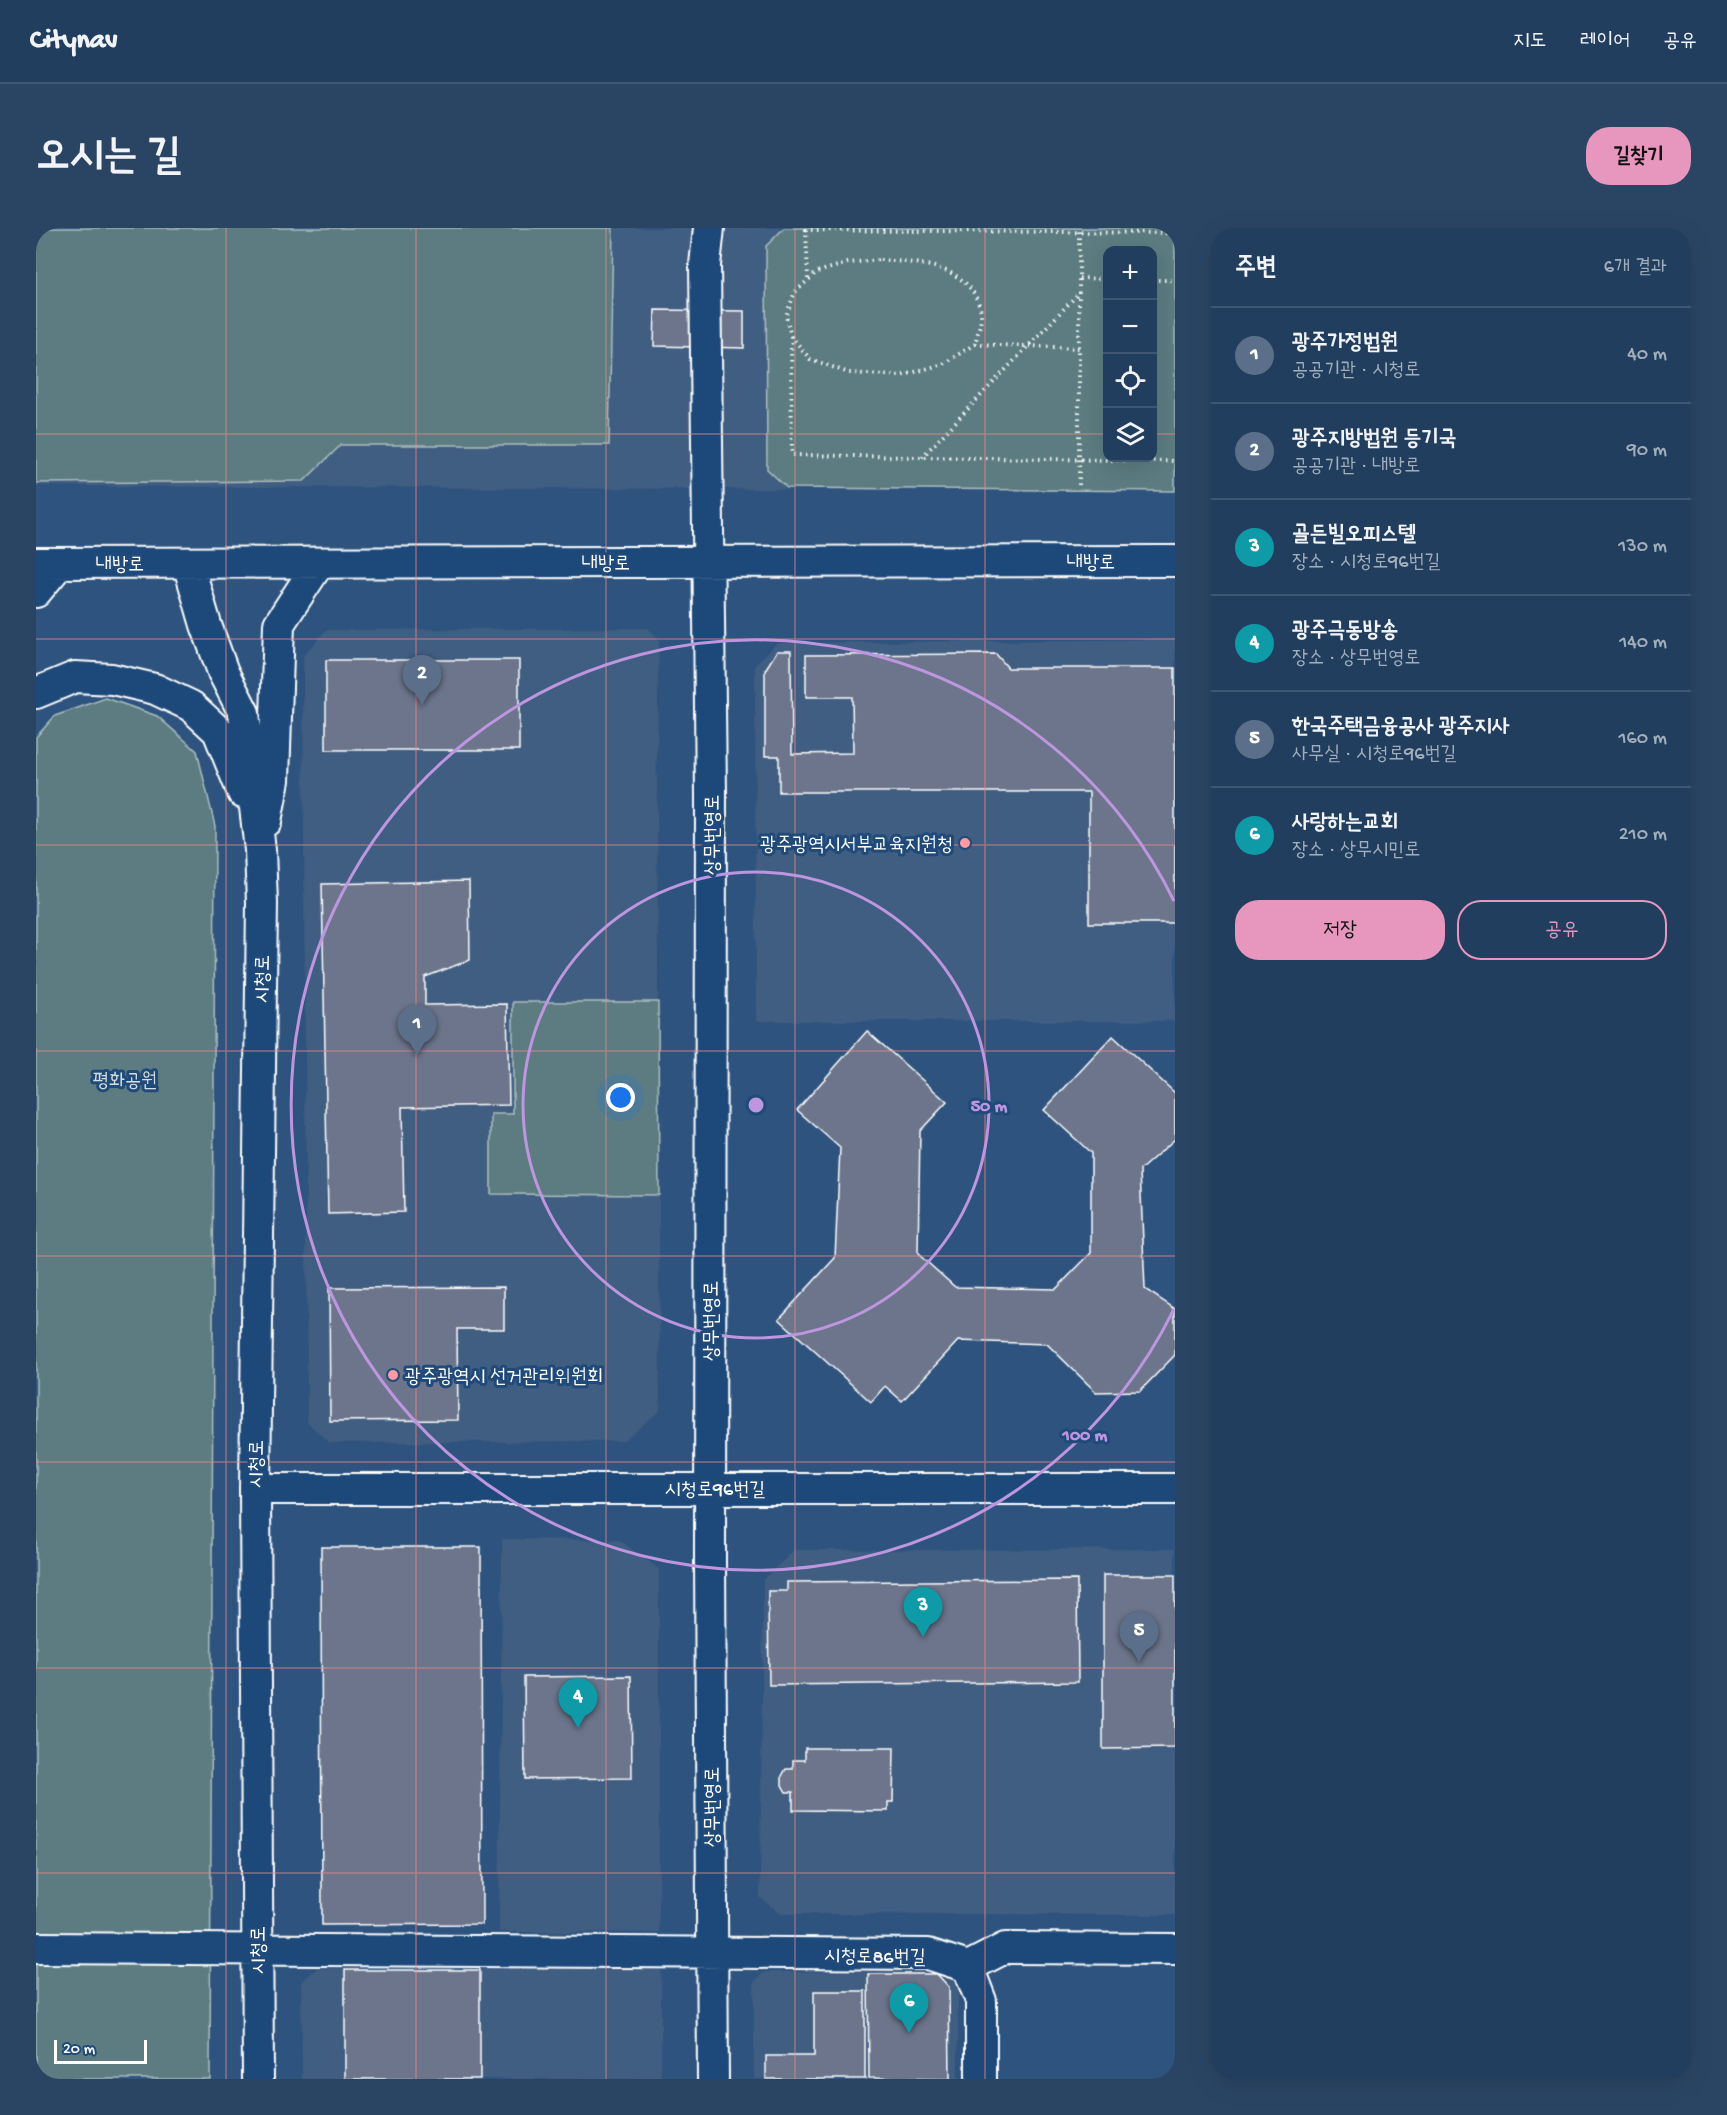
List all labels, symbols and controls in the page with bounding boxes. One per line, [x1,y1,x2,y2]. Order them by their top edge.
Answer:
text: Citynav [30,25,118,58]
text: 지도 [1513,30,1547,55]
text: 레이어 [1580,30,1630,55]
text: 공유 [1663,30,1697,55]
button: 길찾기 [1586,127,1691,185]
text: 오시는 길 [36,135,181,184]
map controls [1103,246,1157,462]
button: + [1103,246,1157,300]
text: 주변 [1235,254,1277,285]
text: 6개 결과 [1604,257,1667,280]
button: − [1103,300,1157,354]
text: 광주가정법원 [1292,331,1398,357]
text: 1 [1250,344,1259,367]
text: 40 m [1627,344,1667,367]
button: locate [1103,354,1157,408]
text: 공공기관 · 시청로 [1292,360,1420,383]
button: layers [1103,408,1157,462]
text: 광주지방법원 등기국 [1292,427,1457,453]
text: 2 [1250,440,1259,463]
text: 90 m [1627,440,1667,463]
text: 공공기관 · 내방로 [1292,456,1420,479]
text: 골든빌오피스텔 [1292,523,1416,549]
text: 3 [1249,536,1260,559]
text: 130 m [1618,536,1667,559]
text: 장소 · 시청로96번길 [1292,552,1441,575]
street label: 내방로 [1067,553,1115,576]
street label: 내방로 [582,554,630,577]
street label: 내방로 [96,555,144,578]
text: 광주극동방송 [1292,619,1398,645]
text: 4 [1250,632,1259,655]
text: 140 m [1619,632,1667,655]
text: 장소 · 상무번영로 [1292,648,1420,671]
pin: 2 [402,656,442,705]
text: 한국주택금융공사 광주지사 [1292,715,1510,741]
text: 5 [1249,728,1260,751]
text: 160 m [1618,728,1667,751]
text: 사무실 · 시청로96번길 [1292,744,1457,767]
street label: 상무번영로 [703,795,726,875]
text: 사랑하는교회 [1292,811,1398,837]
text: 6 [1249,824,1260,847]
text: 210 m [1619,824,1667,847]
place label: 광주광역시서부교육지원청 [760,835,953,858]
marker: 광주광역시서부교육지원청 [958,836,972,850]
text: 장소 · 상무시민로 [1292,840,1420,863]
button: 저장 [1235,900,1445,960]
button: 공유 [1457,900,1667,960]
street label: 시청로 [253,955,276,1003]
pin: 1 [398,1006,436,1055]
park label: 평화공원 [93,1071,157,1094]
your location [606,1083,635,1112]
centre of rings [746,1095,766,1115]
text: 50 m [971,1097,1008,1118]
street label: 상무번영로 [702,1281,725,1361]
place label: 광주광역시 선거관리위원회 [405,1367,603,1390]
marker: 광주광역시 선거관리위원회 [386,1368,400,1382]
text: 100 m [1062,1426,1108,1447]
street label: 시청로 [247,1440,270,1488]
street label: 시청로96번길 [665,1480,765,1503]
pin: 3 [904,1588,942,1637]
pin: 5 [1120,1612,1158,1662]
pin: 4 [558,1678,598,1728]
street label: 상무번영로 [703,1767,726,1847]
street label: 시청로 [249,1926,272,1974]
street label: 시청로86번길 [824,1946,926,1971]
pin: 6 [890,1984,928,2033]
scale bar [54,2037,147,2064]
text: 20 m [63,2041,95,2060]

